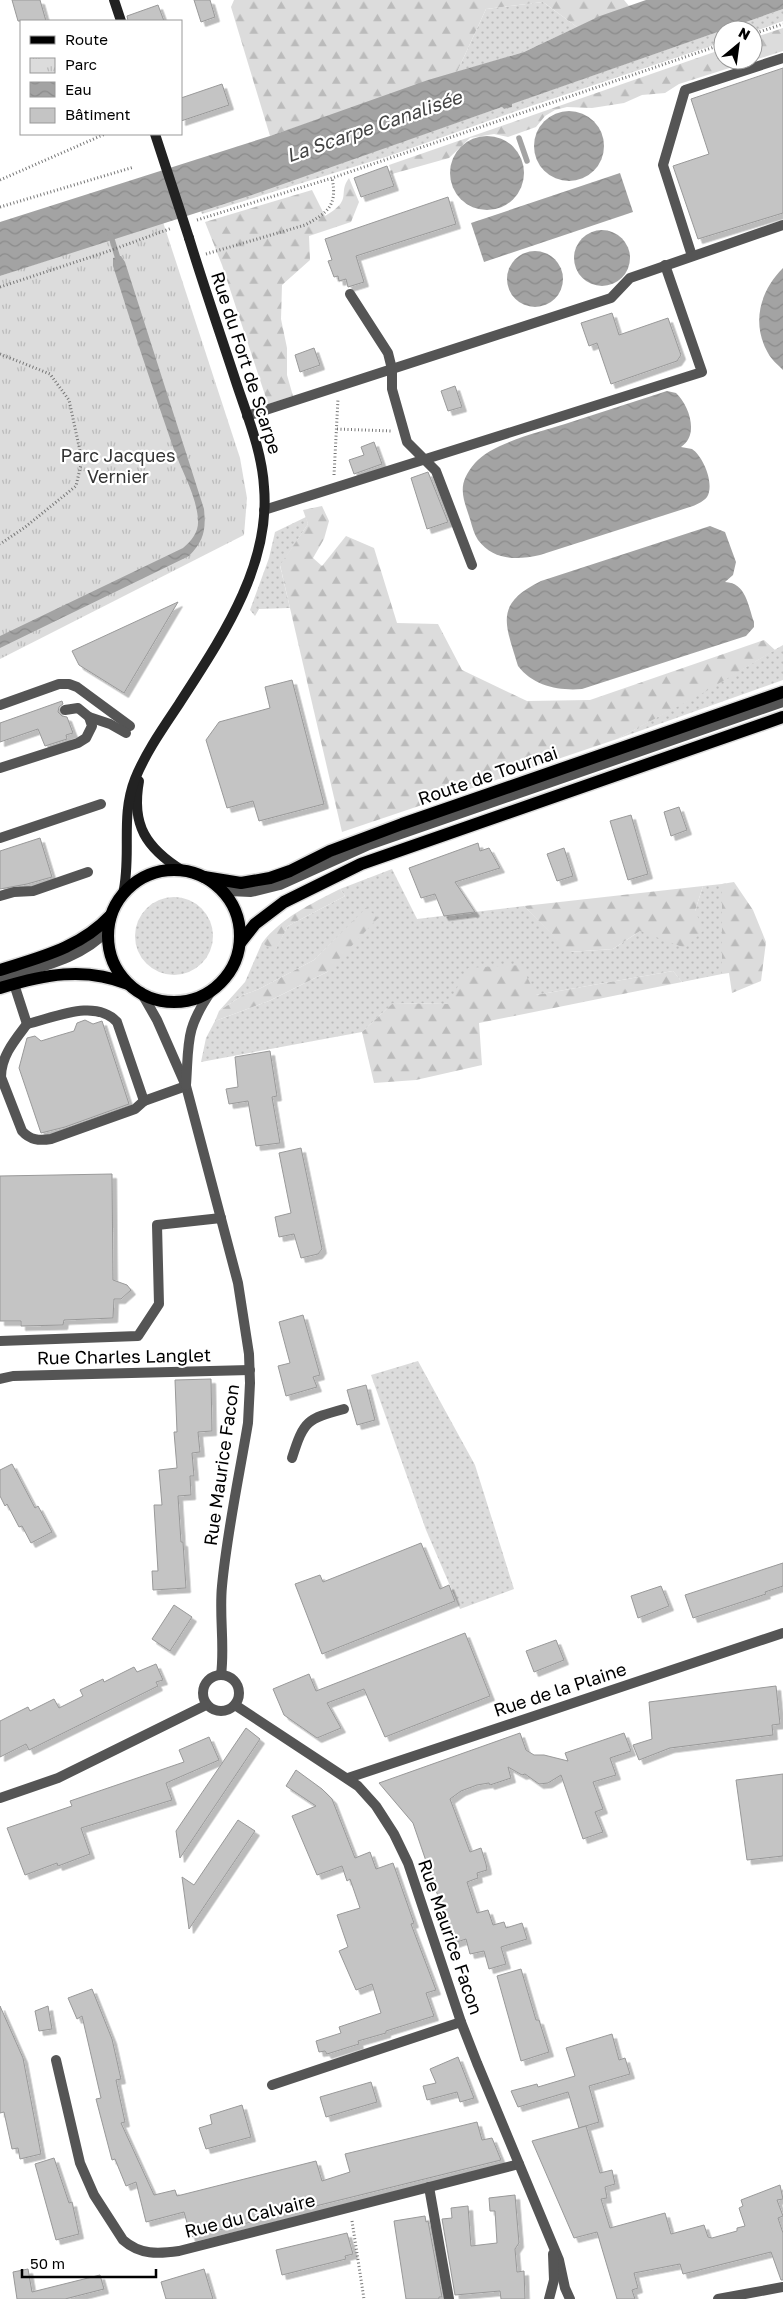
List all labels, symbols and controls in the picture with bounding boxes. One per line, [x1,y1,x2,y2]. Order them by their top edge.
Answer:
legend [20,20,182,135]
north arrow [713,20,763,70]
text: N [736,23,753,43]
text: Route [65,30,108,48]
text: Parc [65,55,97,73]
text: Eau [65,80,92,98]
water label: La Scarpe Canalisée [283,84,466,166]
text: Bâtiment [65,105,130,123]
street label: Rue du Fort de Scarpe [207,269,287,457]
park label: Parc Jacques Vernier [61,444,175,487]
street label: Route de Tournai [415,741,560,809]
street label: Rue Charles Langlet [37,1343,211,1369]
street label: Rue Maurice Facon [199,1383,243,1547]
street label: Rue de la Plaine [491,1657,629,1721]
street label: Rue Maurice Facon [414,1856,488,2017]
street label: Rue du Calvaire [182,2188,317,2242]
scale bar [22,2246,156,2278]
text: 50 m [30,2254,65,2272]

